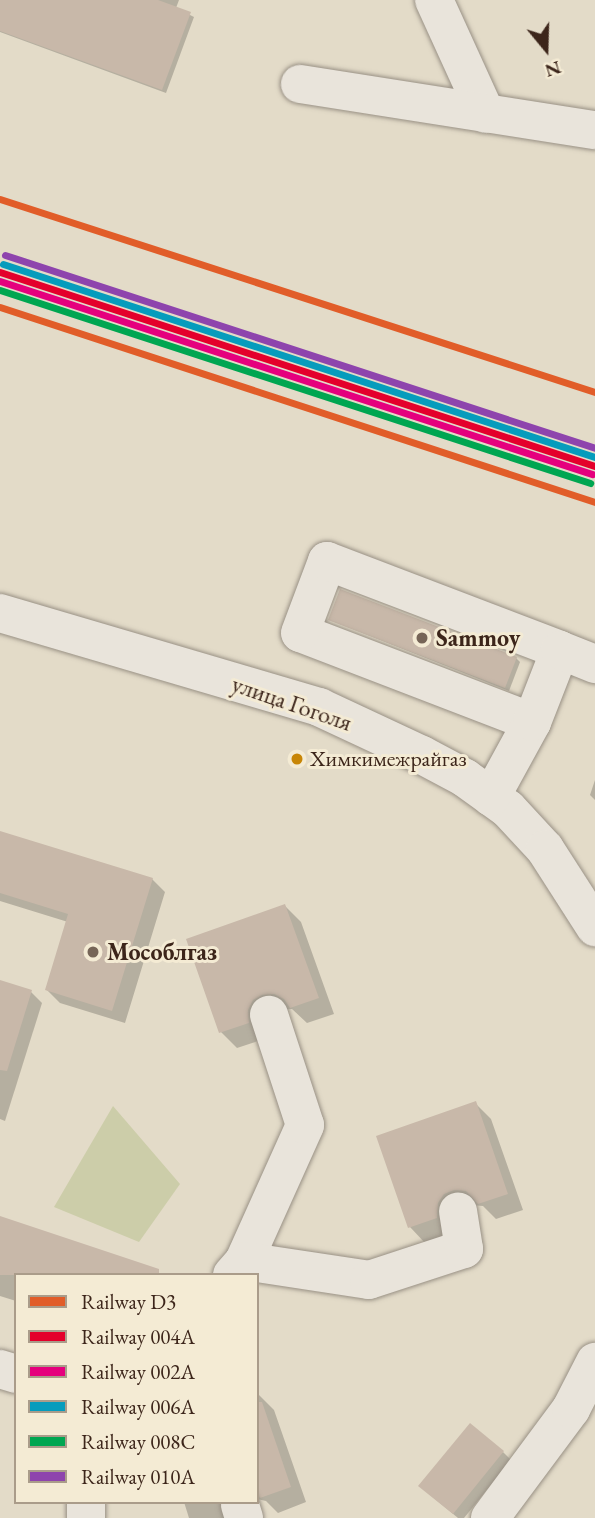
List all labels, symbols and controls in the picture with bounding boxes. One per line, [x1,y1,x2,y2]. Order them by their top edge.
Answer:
north arrow [511,14,581,84]
text: N [542,55,564,84]
place label: Sammoy [436,624,520,652]
marker: Sammoy [414,630,430,646]
street label: улица Гоголя [228,669,356,737]
place label: Химкимежрайгаз [310,746,467,772]
marker: Химкимежрайгаз [290,752,304,766]
place label: Мособлгаз [107,938,217,966]
marker: Мособлгаз [85,944,101,960]
legend [14,1273,259,1504]
text: Railway D3 [81,1288,176,1315]
text: Railway 004А [81,1323,195,1350]
text: Railway 002А [81,1358,195,1385]
text: Railway 006А [81,1393,195,1420]
text: Railway 008С [81,1428,195,1455]
text: Railway 010А [81,1463,195,1490]

